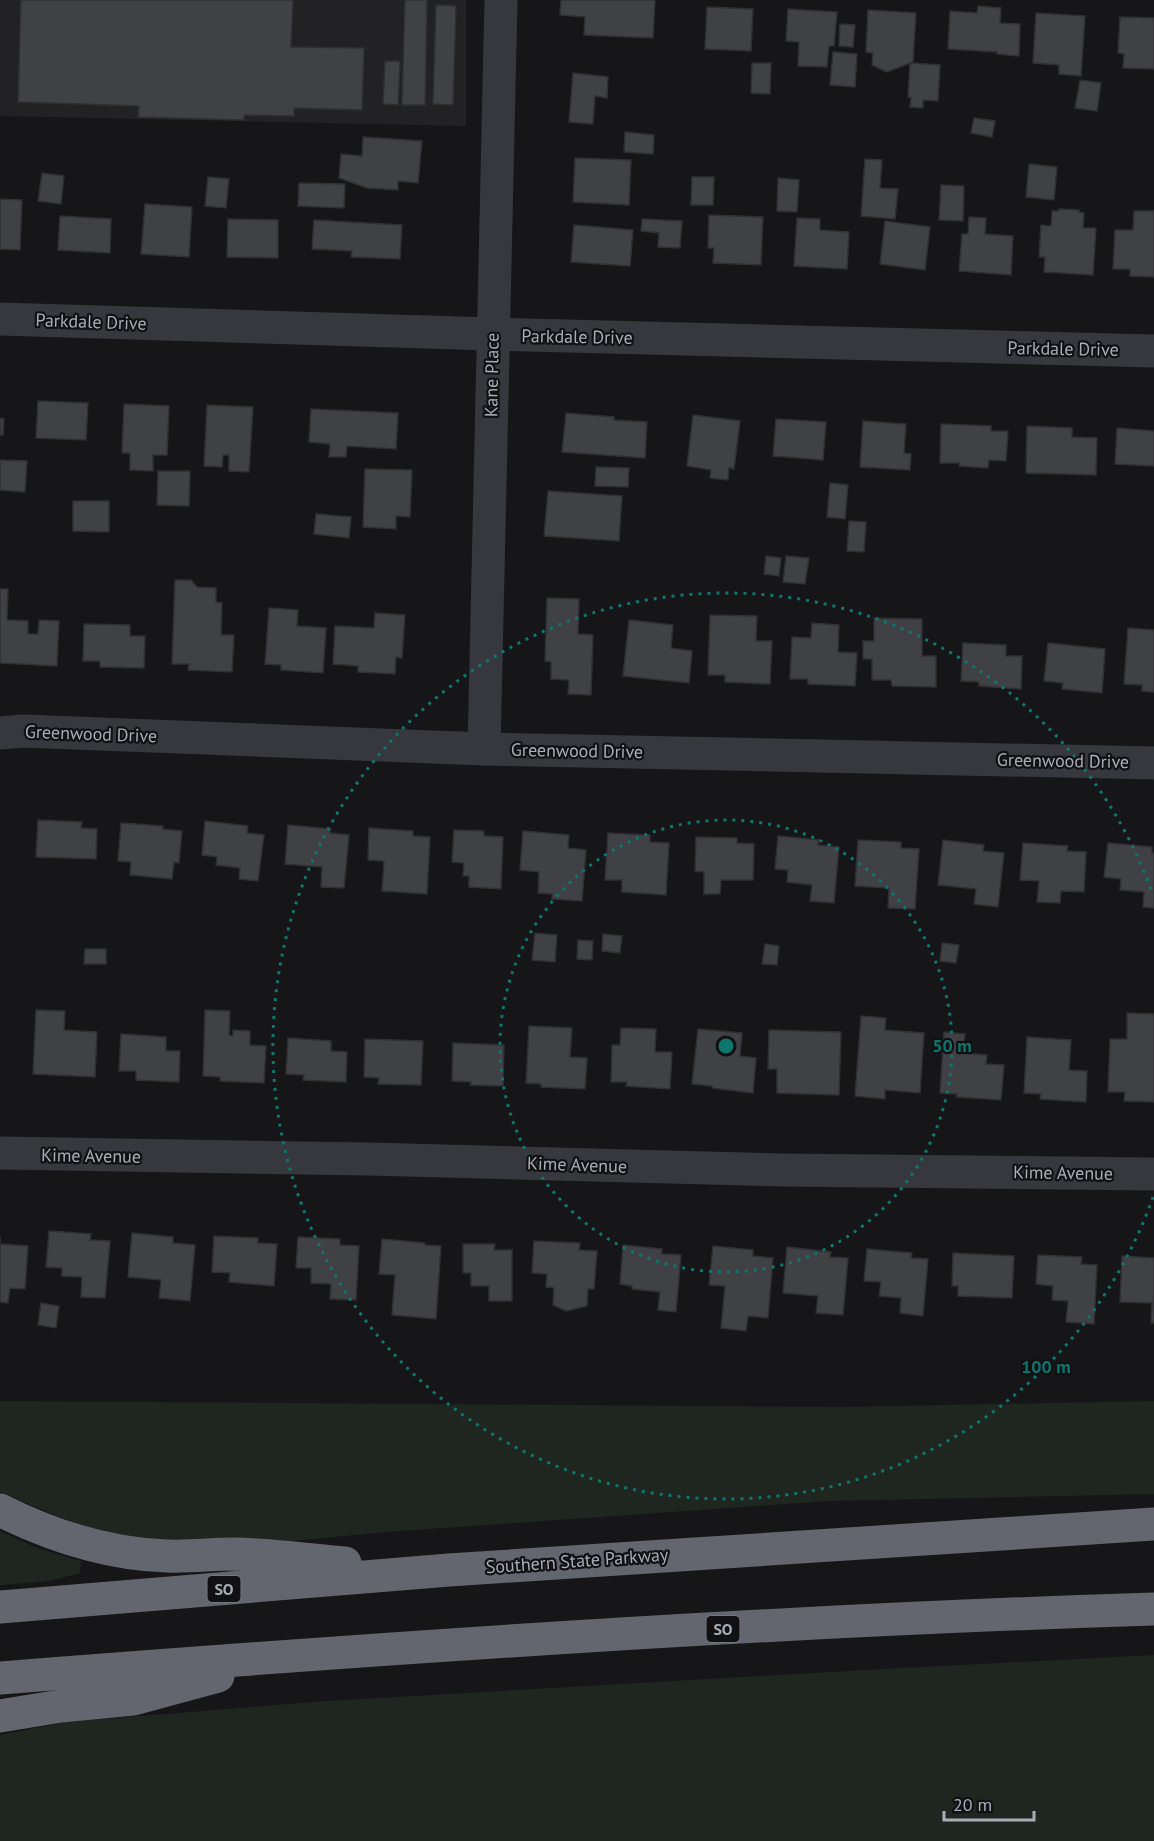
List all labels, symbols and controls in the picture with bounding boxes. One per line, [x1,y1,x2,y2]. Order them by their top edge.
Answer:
street label: Parkdale Drive [35,308,147,335]
street label: Parkdale Drive [521,324,633,349]
street label: Kane Place [479,333,504,417]
street label: Parkdale Drive [1007,336,1119,361]
street label: Greenwood Drive [25,720,157,747]
street label: Greenwood Drive [511,738,643,763]
street label: Greenwood Drive [997,748,1129,773]
text: 50 m [932,1034,972,1057]
centre of rings [716,1036,736,1056]
street label: Kime Avenue [41,1143,141,1168]
street label: Kime Avenue [527,1151,627,1178]
street label: Kime Avenue [1013,1160,1113,1185]
text: 100 m [1021,1355,1071,1378]
street label: Southern State Parkway [485,1543,670,1578]
road number: SO [208,1576,240,1602]
road number: SO [706,1616,740,1642]
scale bar [944,1784,1034,1822]
text: 20 m [953,1793,992,1816]

